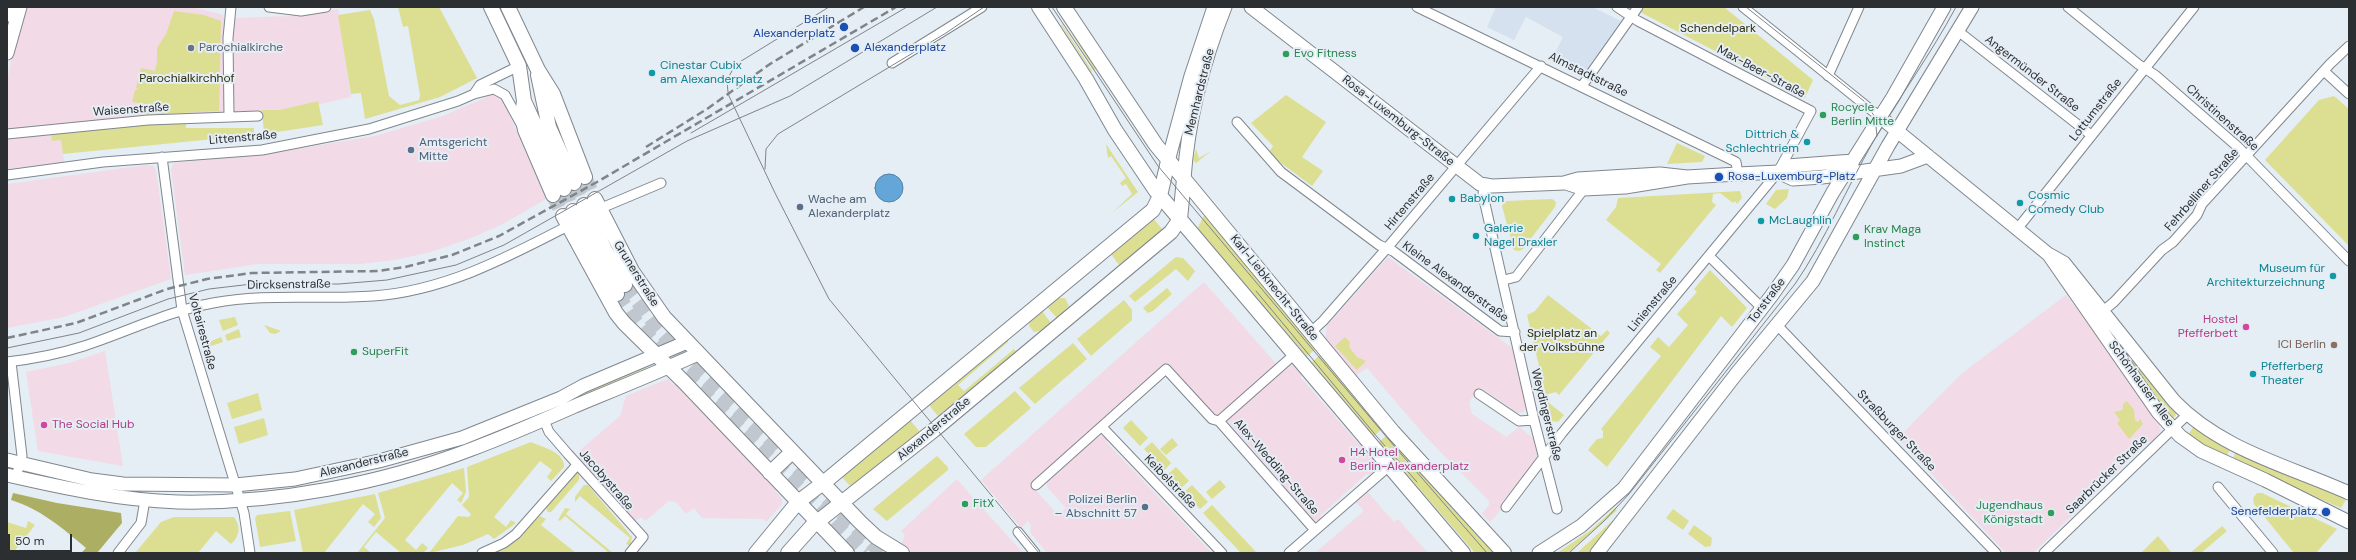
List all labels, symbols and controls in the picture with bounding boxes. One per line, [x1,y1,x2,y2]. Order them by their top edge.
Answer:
place label: Berlin Alexanderplatz [753,13,835,41]
marker: Berlin Alexanderplatz [838,21,850,33]
park label: Schendelpark [1680,22,1756,36]
street label: Angermünder Straße [1982,33,2082,115]
place label: Parochialkirche [199,41,283,55]
place label: Alexanderplatz [864,41,946,55]
marker: Alexanderplatz [849,42,861,54]
marker: Parochialkirche [186,43,196,53]
street label: Max-Beer-Straße [1714,43,1808,101]
street label: Memhardstraße [1182,47,1218,137]
place label: Evo Fitness [1294,47,1357,61]
marker: Evo Fitness [1281,49,1291,59]
street label: Almstadtstraße [1546,50,1630,100]
place label: Cinestar Cubix am Alexanderplatz [660,59,762,87]
marker: Cinestar Cubix am Alexanderplatz [647,68,657,78]
park label: Parochialkirchhof [139,72,235,86]
street label: Rosa-Luxemburg-Straße [1339,73,1457,169]
street label: Lottumstraße [2067,76,2125,144]
street label: Christinenstraße [2183,82,2261,154]
street label: Waisenstraße [93,100,169,120]
place label: Rocycle Berlin Mitte [1831,101,1894,129]
marker: Rocycle Berlin Mitte [1818,110,1828,120]
street label: Littenstraße [208,128,278,148]
place label: Dittrich & Schlechtriem [1725,128,1799,156]
place label: Amtsgericht Mitte [419,136,487,164]
marker: Dittrich & Schlechtriem [1802,137,1812,147]
marker: Amtsgericht Mitte [406,145,416,155]
street label: Fehrbelliner Straße [2162,145,2242,235]
place label: Rosa-Luxemburg-Platz [1728,170,1855,184]
street label: Hirtenstraße [1382,171,1438,233]
marker: Rosa-Luxemburg-Platz [1713,171,1725,183]
place label: Cosmic Comedy Club [2028,189,2104,217]
place label: Babylon [1460,192,1504,206]
place label: Wache am Alexanderplatz [808,193,890,221]
marker: Babylon [1447,194,1457,204]
marker: Cosmic Comedy Club [2015,198,2025,208]
marker: Wache am Alexanderplatz [795,202,805,212]
place label: McLaughlin [1769,214,1832,228]
marker: McLaughlin [1756,216,1766,226]
place label: Galerie Nagel Draxler [1484,222,1557,250]
place label: Krav Maga Instinct [1864,223,1921,251]
marker: Galerie Nagel Draxler [1471,231,1481,241]
street label: Karl-Liebknecht-Straße [1227,232,1321,344]
marker: Krav Maga Instinct [1851,232,1861,242]
street label: Grunerstraße [610,239,662,309]
street label: Kleine Alexanderstraße [1399,239,1511,325]
place label: Museum für Architekturzeichnung [2206,262,2325,290]
marker: Museum für Architekturzeichnung [2328,271,2338,281]
street label: Linienstraße [1625,273,1681,335]
street label: Torstraße [1745,275,1789,327]
street label: Dircksenstraße [247,277,331,293]
street label: Voltairestraße [185,292,219,372]
place label: Hostel Pfefferbett [2178,313,2238,341]
marker: Hostel Pfefferbett [2241,322,2251,332]
park label: Spielplatz an der Volksbühne [1519,327,1605,355]
street label: Schönhauser Allee [2105,338,2177,430]
place label: ICI Berlin [2278,338,2326,352]
marker: ICI Berlin [2329,340,2339,350]
place label: SuperFit [362,345,409,359]
marker: SuperFit [349,347,359,357]
place label: Pfefferberg Theater [2261,360,2323,388]
street label: Weydingerstraße [1528,367,1564,463]
marker: Pfefferberg Theater [2248,369,2258,379]
street label: Straßburger Straße [1854,387,1938,475]
street label: Alexanderstraße [894,394,974,464]
street label: Alex-Wedding-Straße [1230,416,1322,518]
place label: The Social Hub [52,418,134,432]
marker: The Social Hub [39,420,49,430]
street label: Saarbrücker Straße [2063,433,2151,517]
street label: Alexanderstraße [318,445,410,481]
place label: H4 Hotel Berlin-Alexanderplatz [1350,446,1469,474]
street label: Jacobystraße [576,447,636,513]
street label: Keibelstraße [1141,452,1199,512]
marker: H4 Hotel Berlin-Alexanderplatz [1337,455,1347,465]
place label: Polizei Berlin – Abschnitt 57 [1055,493,1137,521]
place label: FitX [973,497,994,511]
marker: FitX [960,499,970,509]
place label: Jugendhaus Königstadt [1976,499,2043,527]
marker: Polizei Berlin – Abschnitt 57 [1140,502,1150,512]
place label: Senefelderplatz [2231,505,2317,519]
marker: Senefelderplatz [2320,506,2332,518]
marker: Jugendhaus Königstadt [2046,508,2056,518]
scale bar [10,526,74,552]
text: 50 m [15,533,44,549]

